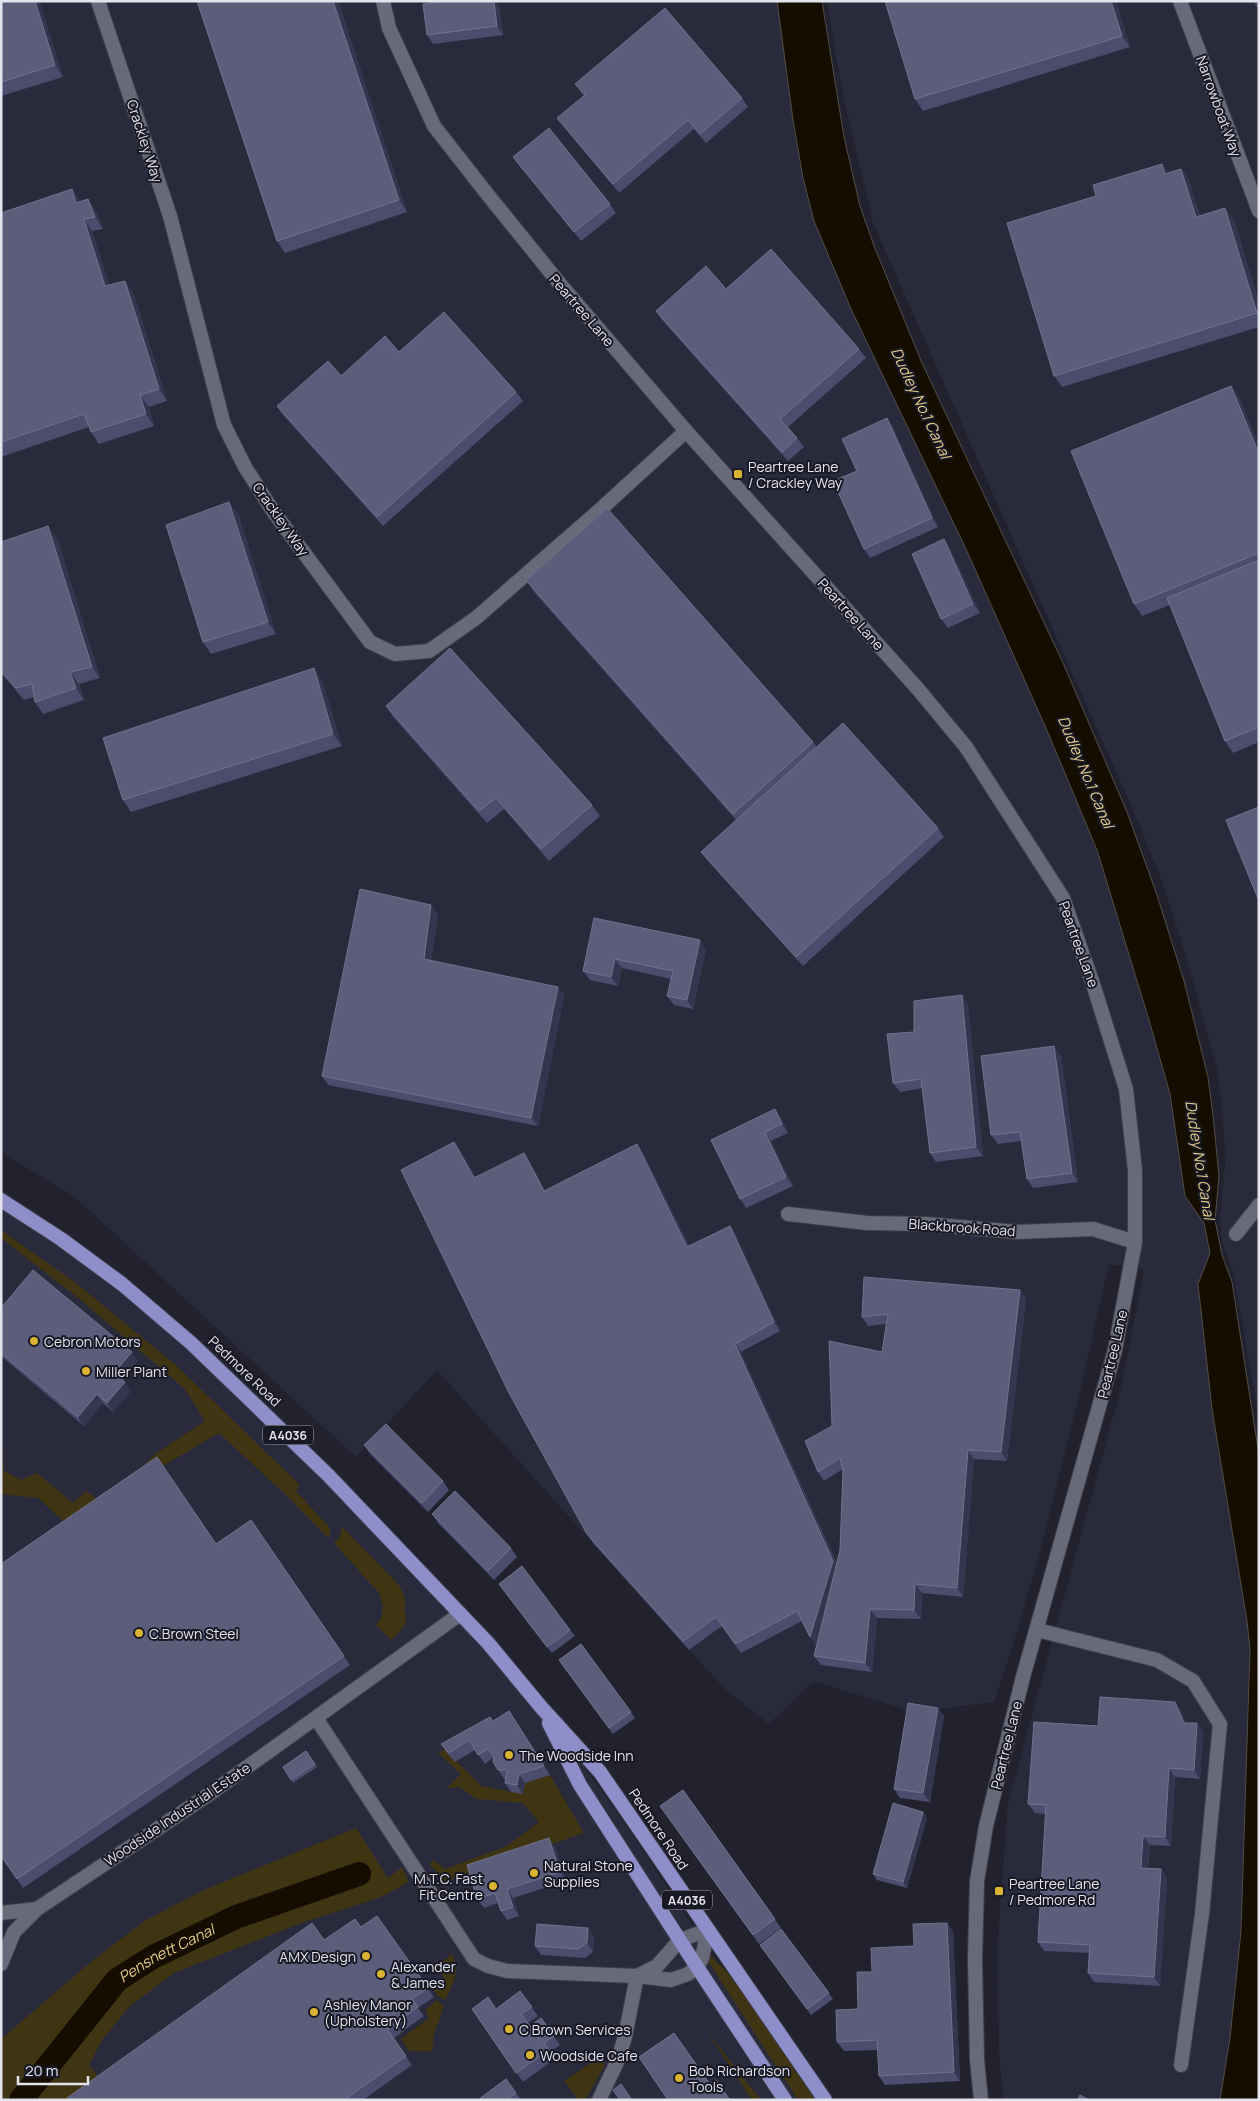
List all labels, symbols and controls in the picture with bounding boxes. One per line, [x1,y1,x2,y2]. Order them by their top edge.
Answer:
street label: Narrowboat Way [1192,53,1246,160]
street label: Crackley Way [123,97,168,185]
street label: Peartree Lane [545,270,619,350]
water label: Dudley No.1 Canal [886,344,957,464]
place label: Peartree Lane / Crackley Way [748,457,843,492]
marker: Peartree Lane / Crackley Way [732,468,744,480]
street label: Crackley Way [249,478,314,560]
street label: Peartree Lane [814,574,888,654]
water label: Dudley No.1 Canal [1053,712,1120,834]
street label: Peartree Lane [1055,898,1103,990]
water label: Dudley No.1 Canal [1180,1099,1220,1224]
street label: Blackbrook Road [908,1214,1016,1240]
street label: Peartree Lane [1093,1308,1131,1400]
street label: Pedmore Road [205,1331,285,1411]
place label: Cebron Motors [44,1332,141,1351]
marker: Cebron Motors [28,1335,40,1347]
place label: Miller Plant [96,1362,167,1381]
marker: Miller Plant [80,1365,92,1377]
road number: A4036 [263,1426,313,1444]
place label: C.Brown Steel [149,1624,239,1643]
marker: C.Brown Steel [133,1627,145,1639]
street label: Peartree Lane [986,1699,1026,1791]
place label: The Woodside Inn [519,1746,634,1765]
marker: The Woodside Inn [503,1749,515,1761]
street label: Woodside Industrial Estate [100,1758,254,1870]
street label: Pedmore Road [625,1785,693,1873]
place label: Natural Stone Supplies [544,1856,633,1891]
marker: Natural Stone Supplies [528,1867,540,1879]
place label: M.T.C. Fast Fit Centre [414,1869,483,1904]
place label: Peartree Lane / Pedmore Rd [1009,1874,1099,1909]
marker: M.T.C. Fast Fit Centre [487,1880,499,1892]
marker: Peartree Lane / Pedmore Rd [993,1885,1005,1897]
road number: A4036 [662,1890,712,1910]
water label: Pensnett Canal [114,1918,220,1987]
place label: AMX Design [279,1947,356,1966]
marker: AMX Design [360,1950,372,1962]
place label: Alexander & James [391,1957,456,1992]
marker: Alexander & James [375,1968,387,1980]
place label: Ashley Manor (Upholstery) [324,1995,411,2030]
marker: Ashley Manor (Upholstery) [308,2006,320,2018]
place label: C Brown Services [519,2020,630,2039]
marker: C Brown Services [503,2023,515,2035]
place label: Woodside Cafe [540,2046,638,2065]
marker: Woodside Cafe [524,2049,536,2061]
scale bar [18,2054,88,2086]
text: 20 m [25,2060,58,2081]
place label: Bob Richardson Tools [689,2061,790,2096]
marker: Bob Richardson Tools [673,2072,685,2084]

